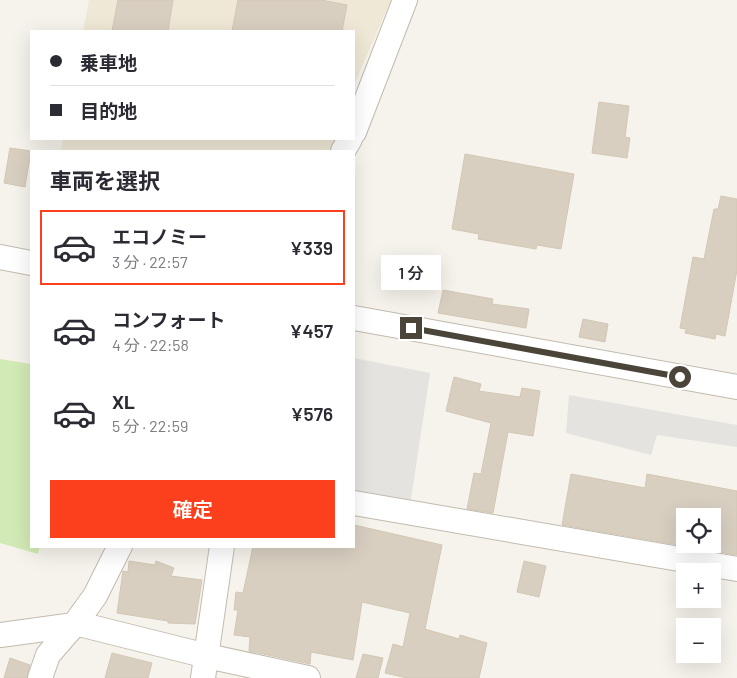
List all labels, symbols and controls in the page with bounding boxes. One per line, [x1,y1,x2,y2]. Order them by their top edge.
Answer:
text: 乗車地 [80,51,137,74]
text: 目的地 [80,99,137,122]
text: 車両を選択 [50,167,160,193]
icon: car [52,225,97,270]
text: エコノミー [112,225,207,248]
text: ¥339 [290,236,333,259]
text: 3 分 · 22:57 [112,252,188,271]
callout: 1 分 [381,255,441,290]
text: 1 分 [399,263,423,282]
icon: car [52,308,97,353]
text: コンフォート [112,308,225,331]
route end [400,317,422,339]
text: ¥457 [289,319,333,342]
text: 4 分 · 22:58 [112,335,189,354]
route start [669,366,691,388]
text: XL [112,390,135,413]
icon: car [52,391,97,436]
text: ¥576 [291,402,333,425]
text: 5 分 · 22:59 [112,416,188,435]
button: 確定 [50,480,335,538]
map controls [676,508,721,663]
button: locate [676,508,721,553]
button: + [676,563,721,608]
button: − [676,618,721,663]

